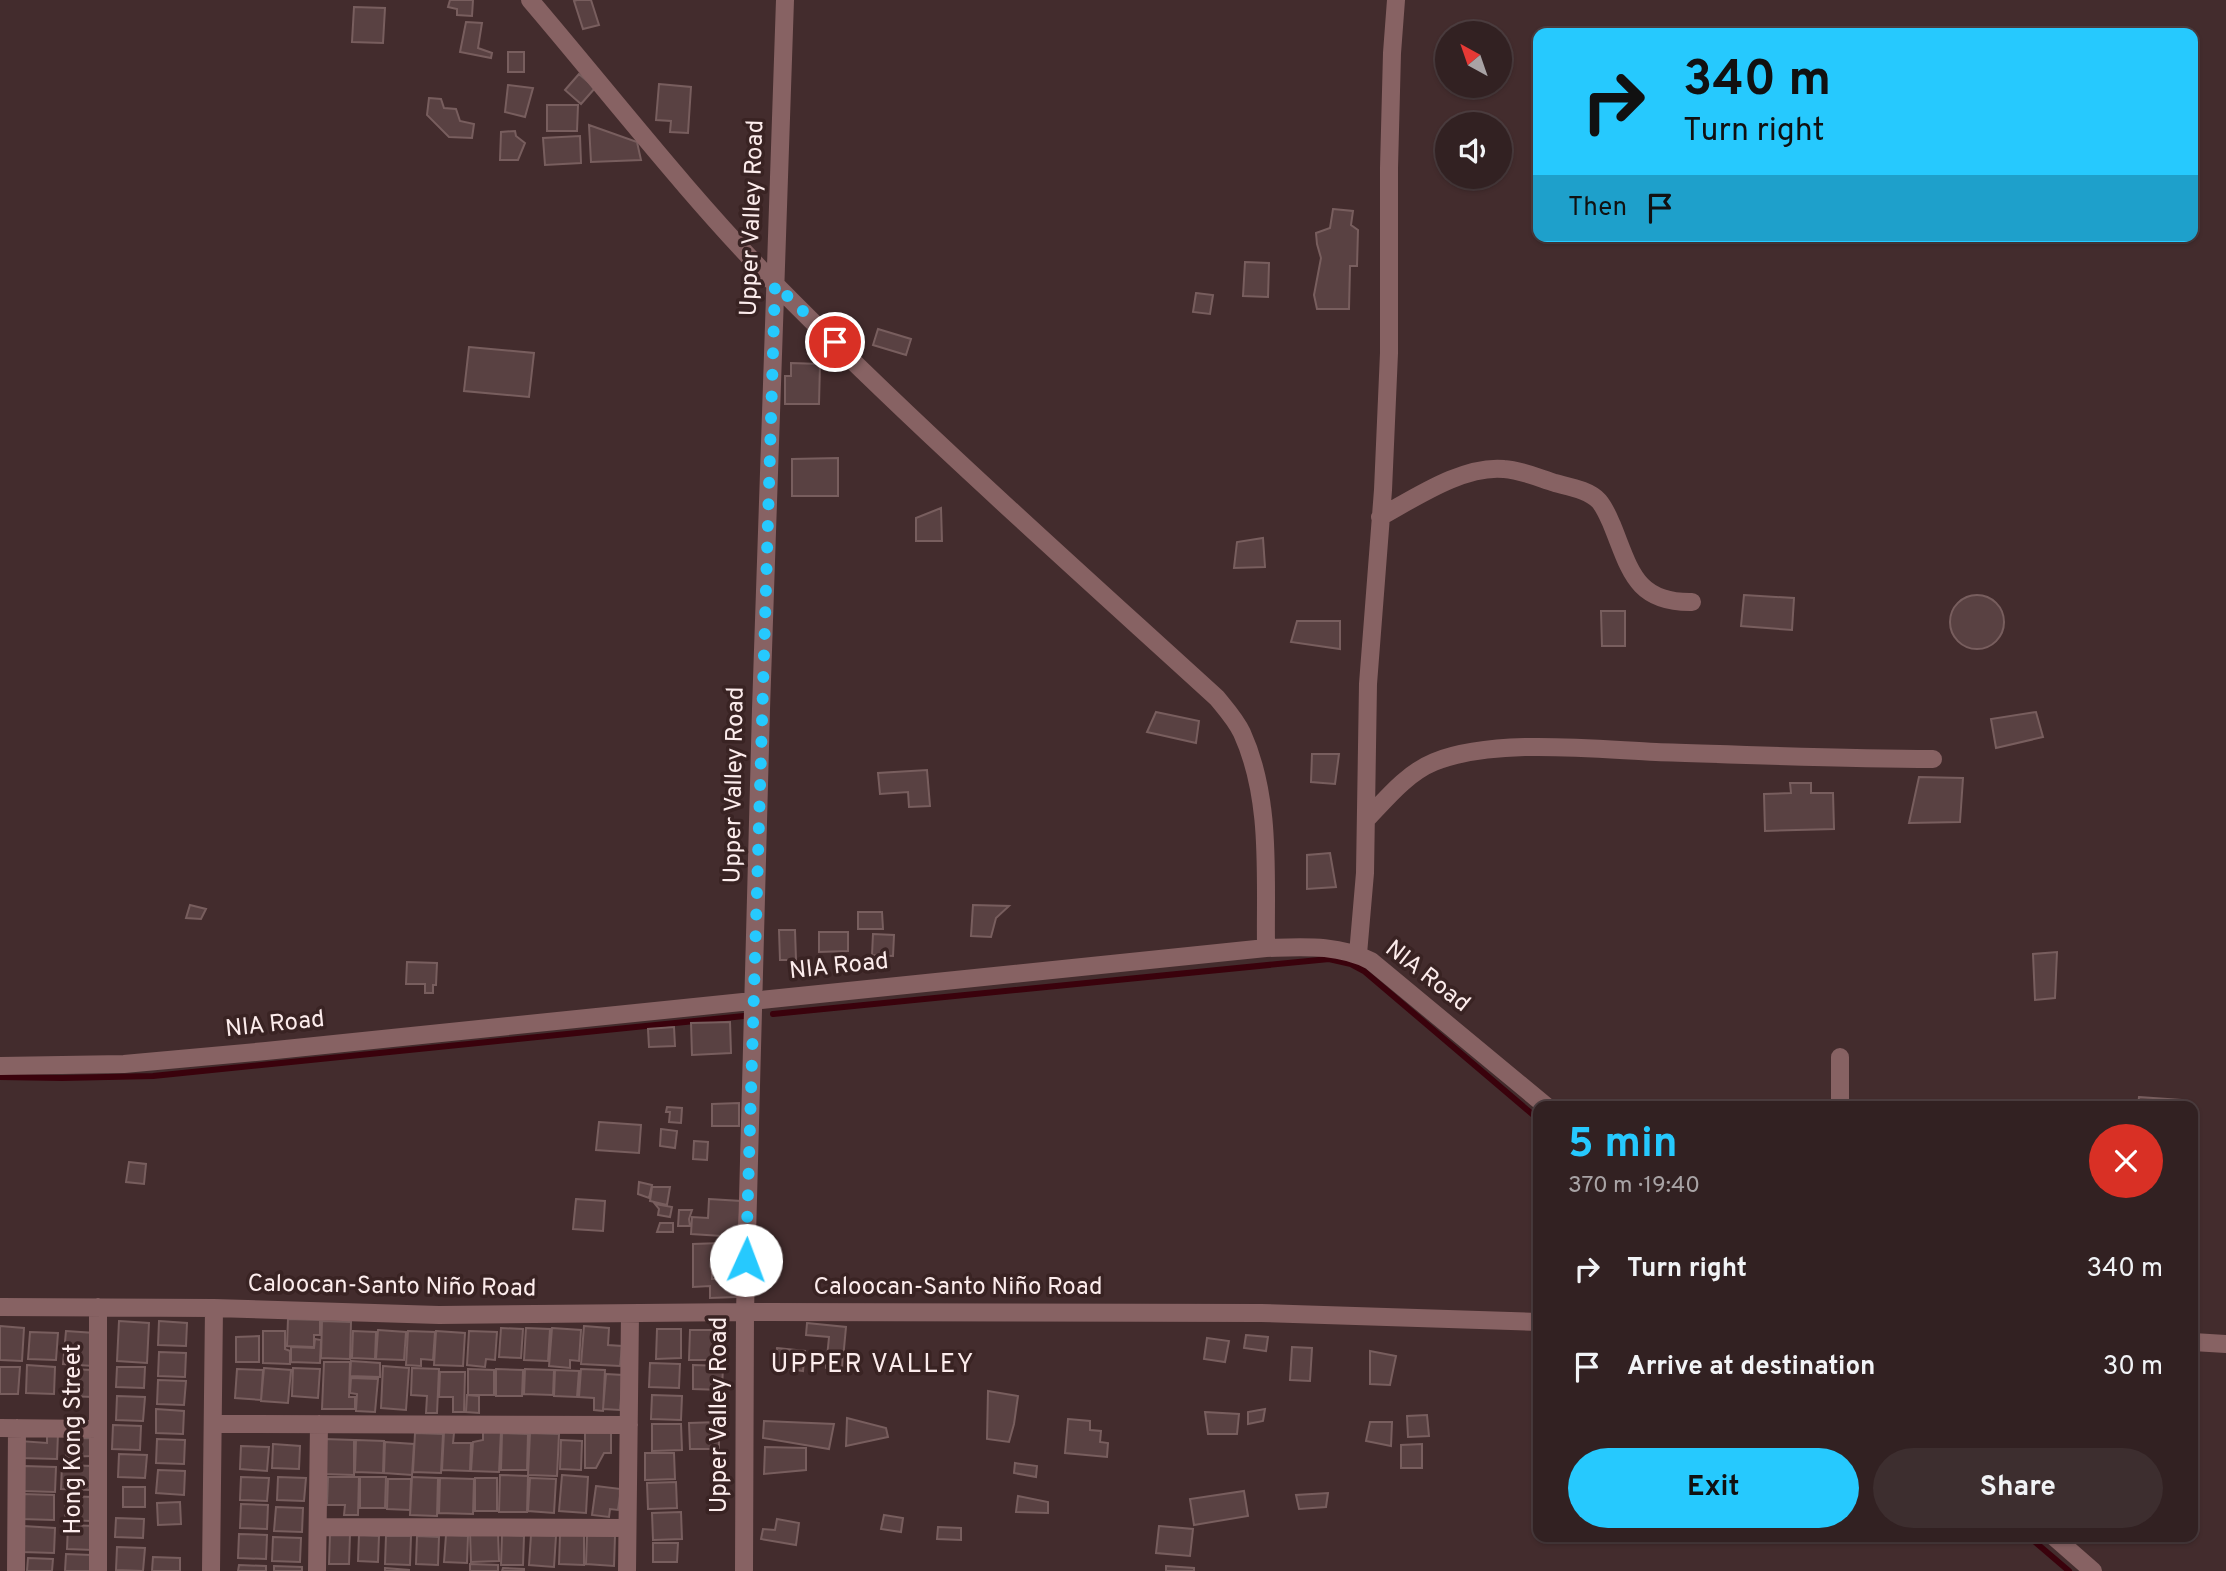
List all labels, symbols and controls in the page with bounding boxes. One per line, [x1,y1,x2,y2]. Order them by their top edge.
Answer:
north arrow [1435,21,1512,98]
map controls [1435,21,1512,189]
text: 340 m [1683,51,1831,113]
icon: right [1568,56,1659,147]
button: sound [1435,112,1512,189]
text: Turn right [1683,112,1825,152]
street label: Upper Valley Road [735,119,771,317]
icon: arrive [1641,189,1679,227]
text: Then [1568,192,1627,225]
pin [805,312,865,372]
icon: arrive [816,323,854,361]
street label: Upper Valley Road [718,686,752,884]
street label: NIA Road [1378,934,1476,1020]
street label: NIA Road [788,947,890,987]
street label: NIA Road [224,1005,326,1045]
text: 5 min [1568,1119,1678,1172]
button: close [2089,1124,2163,1198]
text: 370 m · 19:40 [1568,1172,1700,1201]
position arrow [709,1223,783,1297]
icon: right [1568,1250,1606,1288]
text: Turn right [1627,1253,1747,1286]
text: 340 m [2086,1253,2163,1286]
street label: Caloocan-Santo Niño Road [247,1269,537,1305]
street label: Caloocan-Santo Niño Road [814,1273,1103,1303]
street label: Upper Valley Road [705,1317,735,1513]
street label: Hong Kong Street [59,1344,89,1534]
icon: arrive [1568,1348,1606,1386]
district label: UPPER VALLEY [770,1349,976,1382]
text: Arrive at destination [1627,1351,1875,1384]
text: 30 m [2103,1351,2163,1384]
button: Exit [1568,1448,1859,1528]
button: Share [1873,1448,2163,1528]

